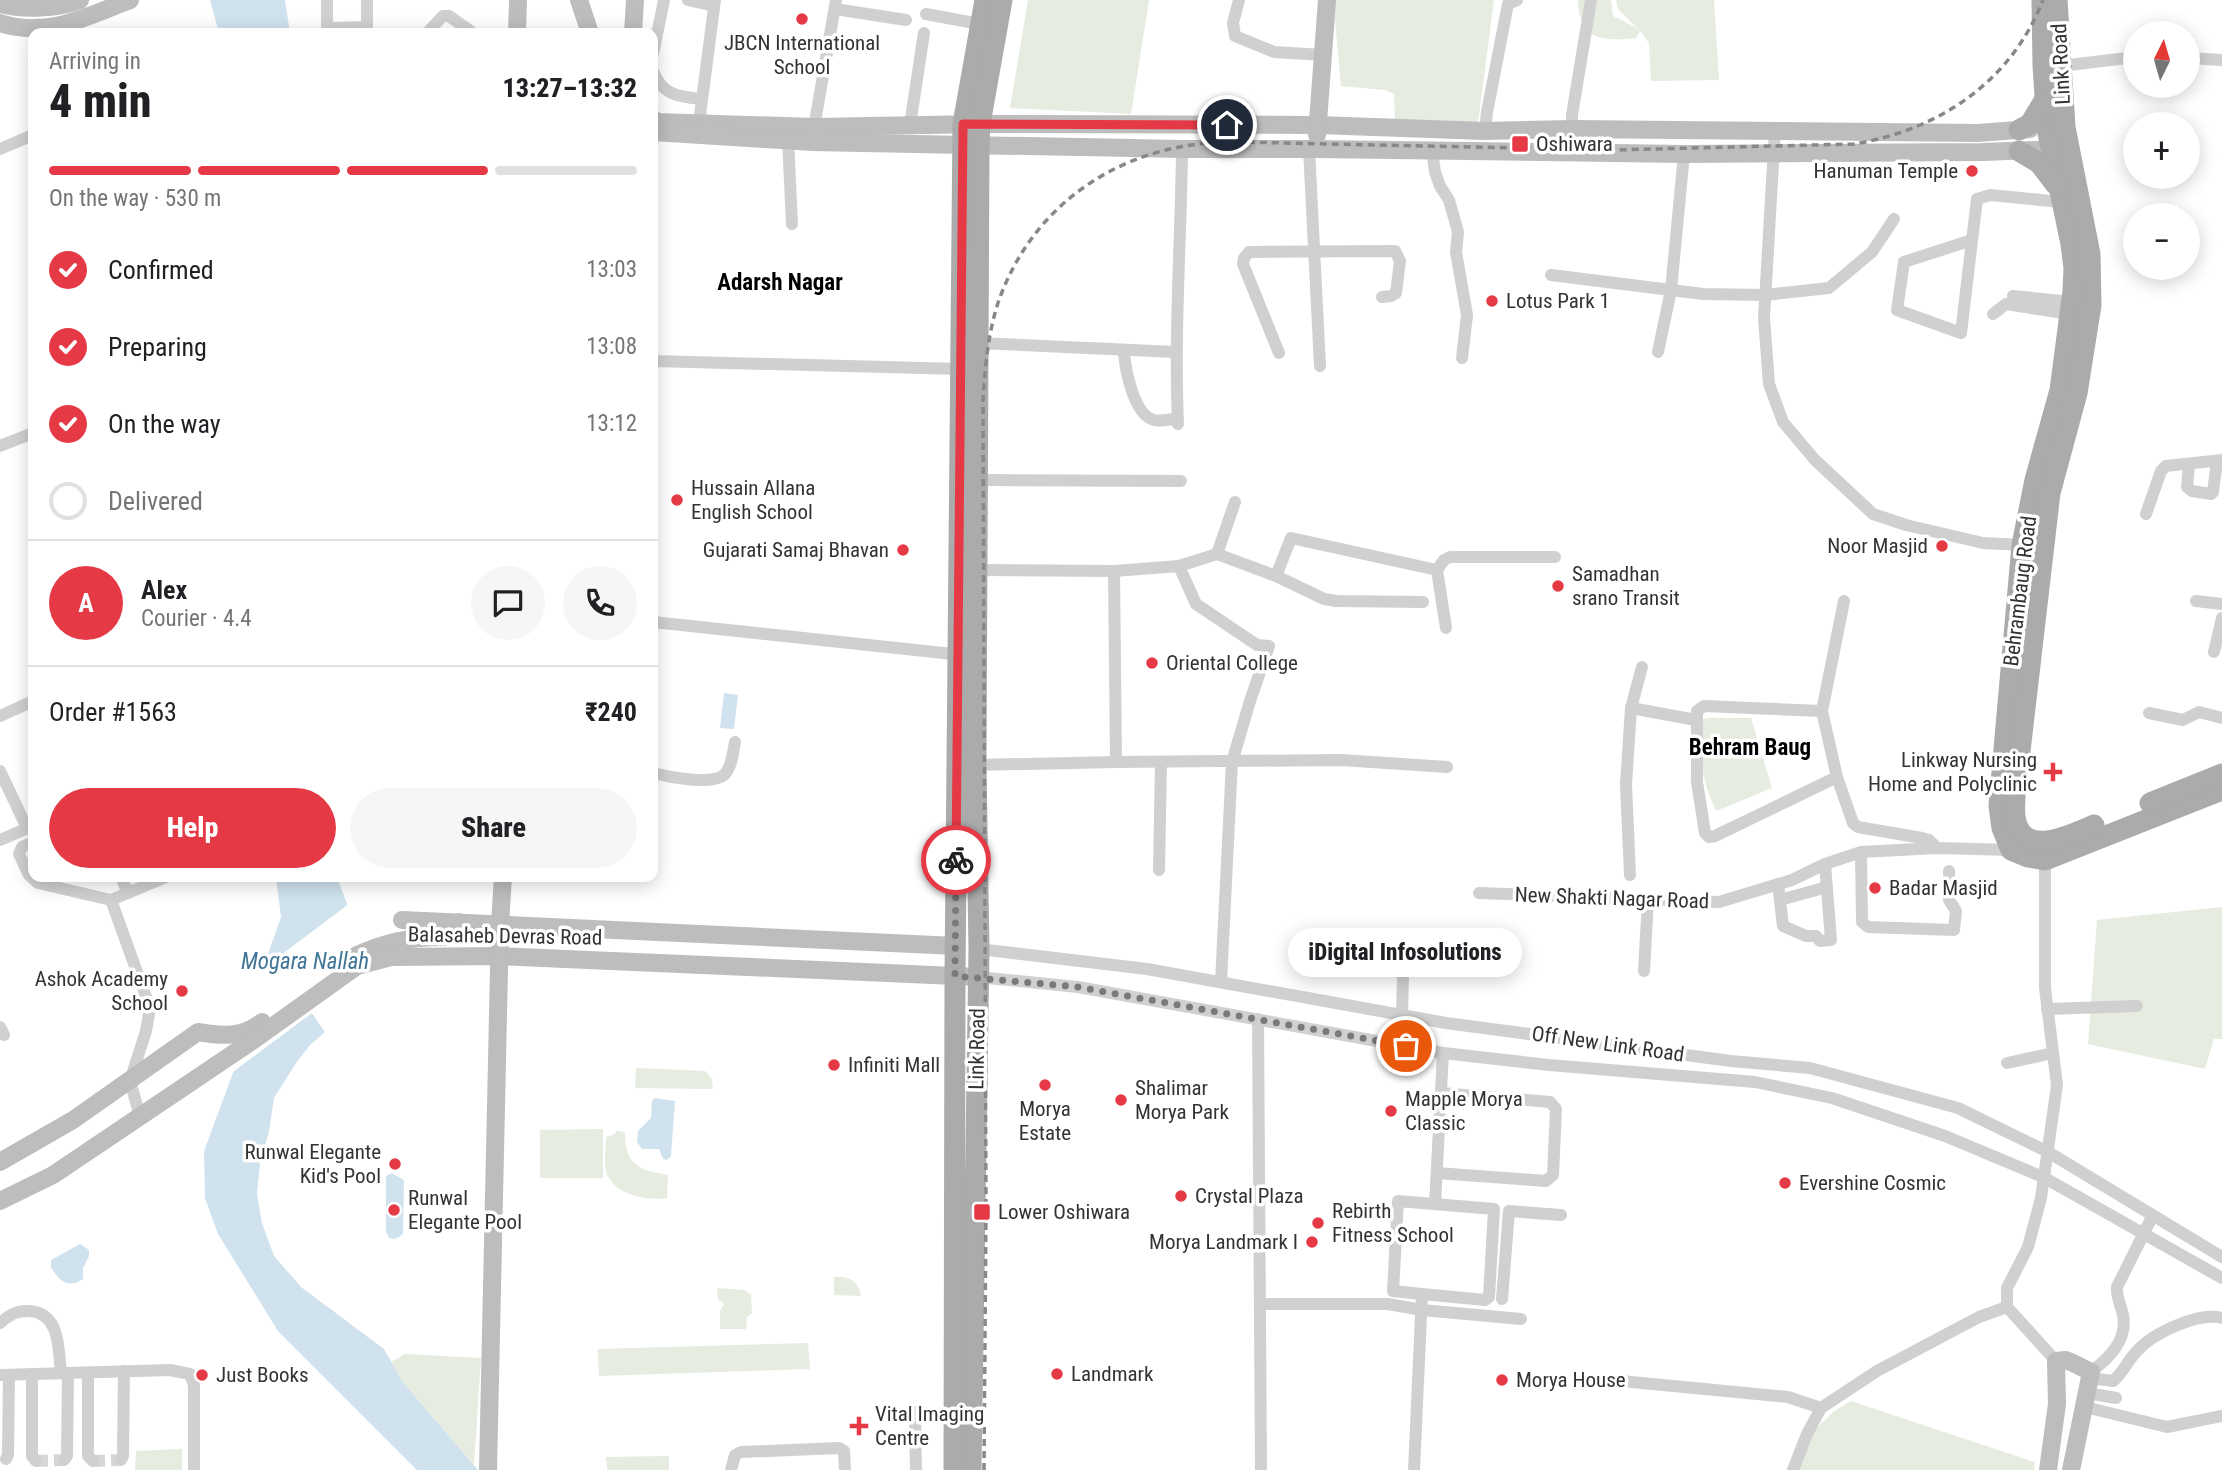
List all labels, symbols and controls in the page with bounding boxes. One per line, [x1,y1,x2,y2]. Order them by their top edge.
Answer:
marker: JBCN International School [794,11,810,27]
north arrow [2123,21,2200,98]
map controls [2123,21,2200,280]
street label: Link Road [2047,23,2075,105]
place label: JBCN International School [724,31,880,79]
text: Arriving in [49,48,141,75]
text: 13:27–13:32 [503,73,637,103]
text: 4 min [49,74,152,128]
pin [1197,95,1257,155]
icon: home [1208,106,1246,144]
button: + [2123,112,2200,189]
place label: Oshiwara [1536,132,1613,156]
marker: Oshiwara [1510,134,1530,154]
place label: Hanuman Temple [1814,159,1958,183]
marker: Hanuman Temple [1964,163,1980,179]
text: On the way · 530 m [49,185,221,212]
button: − [2123,203,2200,280]
icon: check [49,251,87,289]
text: Confirmed [108,255,214,285]
text: 13:03 [586,256,637,283]
district label: Adarsh Nagar [717,269,843,296]
place label: Lotus Park 1 [1506,289,1610,313]
marker: Lotus Park 1 [1484,293,1500,309]
icon: check [49,328,87,366]
text: Preparing [108,332,207,362]
text: 13:08 [586,333,637,360]
icon: check [49,405,87,443]
text: On the way [108,409,221,439]
text: 13:12 [586,410,637,437]
place label: Hussain Allana English School [691,476,815,524]
text: Delivered [108,486,203,516]
marker: Hussain Allana English School [669,492,685,508]
street label: Behrambaug Road [1999,514,2041,668]
place label: Noor Masjid [1827,534,1928,558]
place label: Gujarati Samaj Bhavan [703,538,889,562]
marker: Noor Masjid [1934,538,1950,554]
marker: Gujarati Samaj Bhavan [895,542,911,558]
place label: Samadhan srano Transit [1572,562,1680,610]
button: chat [471,566,545,640]
button: phone [563,566,637,640]
text: Alex [141,575,187,605]
marker: Samadhan srano Transit [1550,578,1566,594]
text: A [78,588,94,618]
text: Courier · 4.4 [141,605,252,632]
place label: Oriental College [1166,651,1298,675]
marker: Oriental College [1144,655,1160,671]
text: Order #1563 [49,697,177,727]
text: ₹240 [585,697,637,727]
district label: Behram Baug [1689,734,1811,761]
place label: Linkway Nursing Home and Polyclinic [1868,748,2037,796]
marker: Linkway Nursing Home and Polyclinic [2043,762,2063,782]
button: Help [49,788,336,868]
button: Share [350,788,637,868]
courier [921,825,991,895]
icon: bike [937,841,975,879]
place label: Badar Masjid [1889,876,1998,900]
marker: Badar Masjid [1867,880,1883,896]
street label: New Shakti Nagar Road [1514,883,1710,913]
street label: Balasaheb Devras Road [408,922,602,950]
callout: iDigital Infosolutions [1289,927,1523,976]
text: iDigital Infosolutions [1308,939,1502,966]
water label: Mogara Nallah [241,948,369,975]
place label: Ashok Academy School [35,967,168,1015]
marker: Ashok Academy School [174,983,190,999]
street label: Link Road [964,1008,990,1090]
pin [1376,1016,1436,1076]
street label: Off New Link Road [1530,1021,1686,1067]
icon: bag [1387,1027,1425,1065]
place label: Infiniti Mall [848,1053,940,1077]
marker: Infiniti Mall [826,1057,842,1073]
place label: Shalimar Morya Park [1135,1076,1229,1124]
marker: Morya Estate [1037,1077,1053,1093]
place label: Mapple Morya Classic [1405,1087,1523,1135]
marker: Shalimar Morya Park [1113,1092,1129,1108]
place label: Morya Estate [1019,1097,1071,1145]
marker: Mapple Morya Classic [1383,1103,1399,1119]
place label: Runwal Elegante Kid's Pool [244,1140,381,1188]
marker: Runwal Elegante Kid's Pool [387,1156,403,1172]
place label: Evershine Cosmic [1799,1171,1946,1195]
marker: Evershine Cosmic [1777,1175,1793,1191]
place label: Crystal Plaza [1195,1184,1304,1208]
place label: Runwal Elegante Pool [408,1186,522,1234]
marker: Crystal Plaza [1173,1188,1189,1204]
place label: Rebirth Fitness School [1332,1199,1454,1247]
place label: Lower Oshiwara [998,1200,1130,1224]
marker: Runwal Elegante Pool [386,1202,402,1218]
marker: Lower Oshiwara [972,1202,992,1222]
marker: Rebirth Fitness School [1310,1215,1326,1231]
place label: Morya Landmark I [1149,1230,1298,1254]
marker: Morya Landmark I [1304,1234,1320,1250]
place label: Landmark [1071,1362,1154,1386]
place label: Just Books [216,1363,309,1387]
marker: Landmark [1049,1366,1065,1382]
marker: Just Books [194,1367,210,1383]
place label: Morya House [1516,1368,1626,1392]
marker: Morya House [1494,1372,1510,1388]
place label: Vital Imaging Centre [875,1402,984,1450]
marker: Vital Imaging Centre [849,1416,869,1436]

